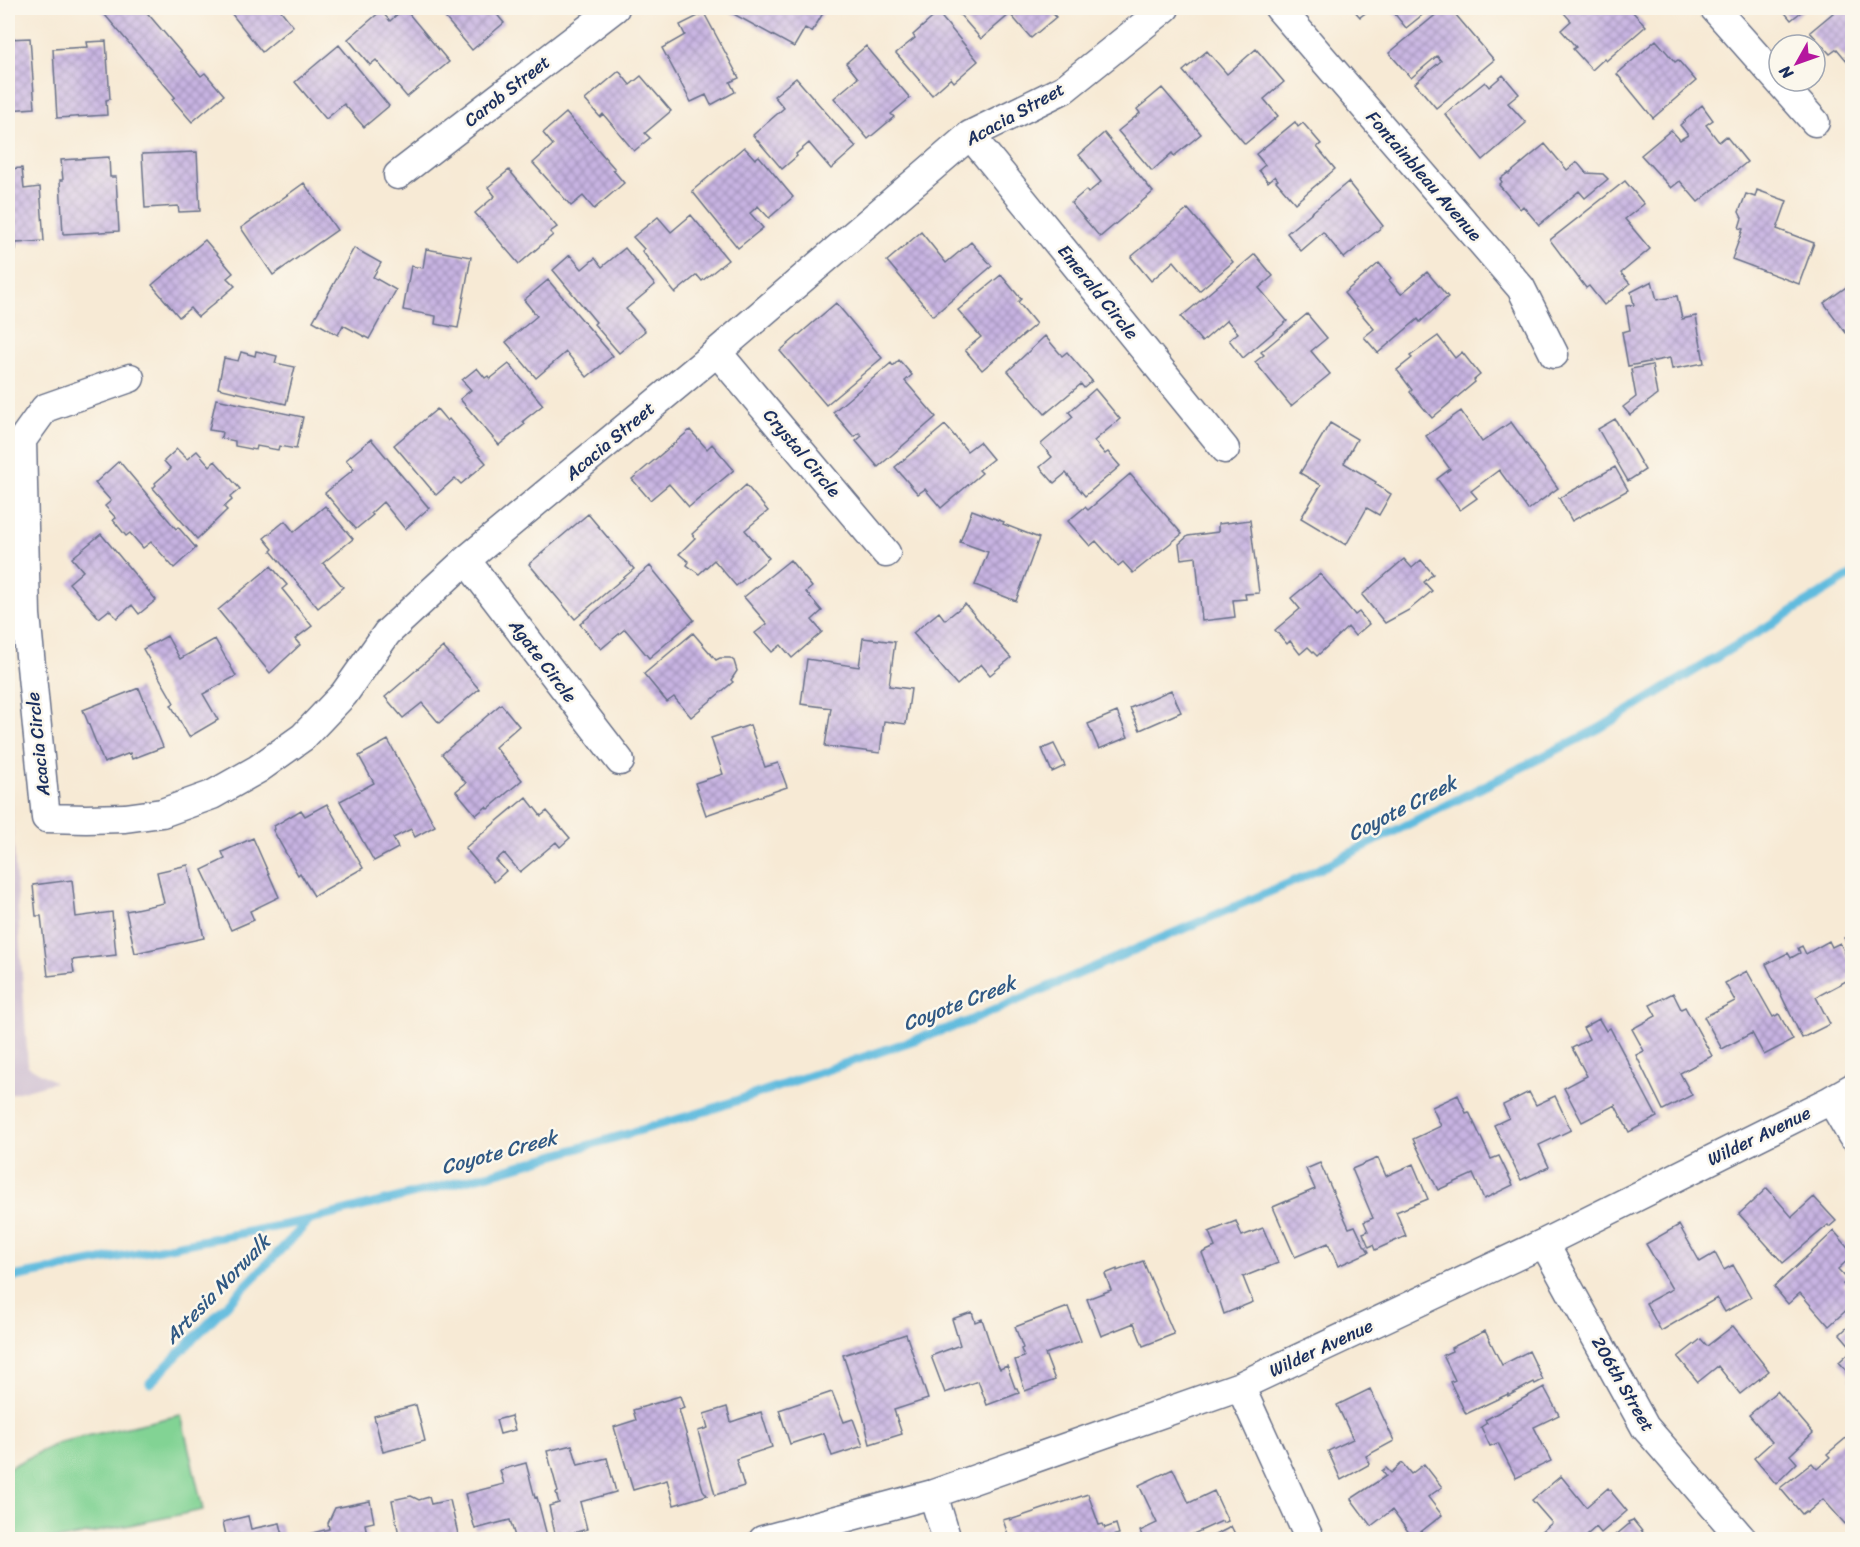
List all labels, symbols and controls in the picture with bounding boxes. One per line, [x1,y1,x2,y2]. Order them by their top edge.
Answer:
north arrow [1767,33,1827,93]
street label: Carob Street [457,47,557,135]
text: N [1771,58,1801,87]
street label: Acacia Street [958,73,1071,155]
street label: Fontainbleau Avenue [1358,103,1491,249]
street label: Emerald Circle [1049,237,1147,347]
street label: Acacia Street [557,393,662,489]
street label: Crystal Circle [755,401,849,505]
street label: Agate Circle [500,611,585,710]
street label: Acacia Circle [17,690,59,799]
water label: Coyote Creek [1341,765,1465,851]
water label: Coyote Creek [898,965,1023,1041]
street label: Wilder Avenue [1702,1097,1816,1175]
water label: Coyote Creek [437,1120,563,1185]
water label: Artesia Norwalk [155,1225,281,1353]
street label: Wilder Avenue [1263,1310,1379,1386]
street label: 206th Street [1583,1330,1663,1438]

